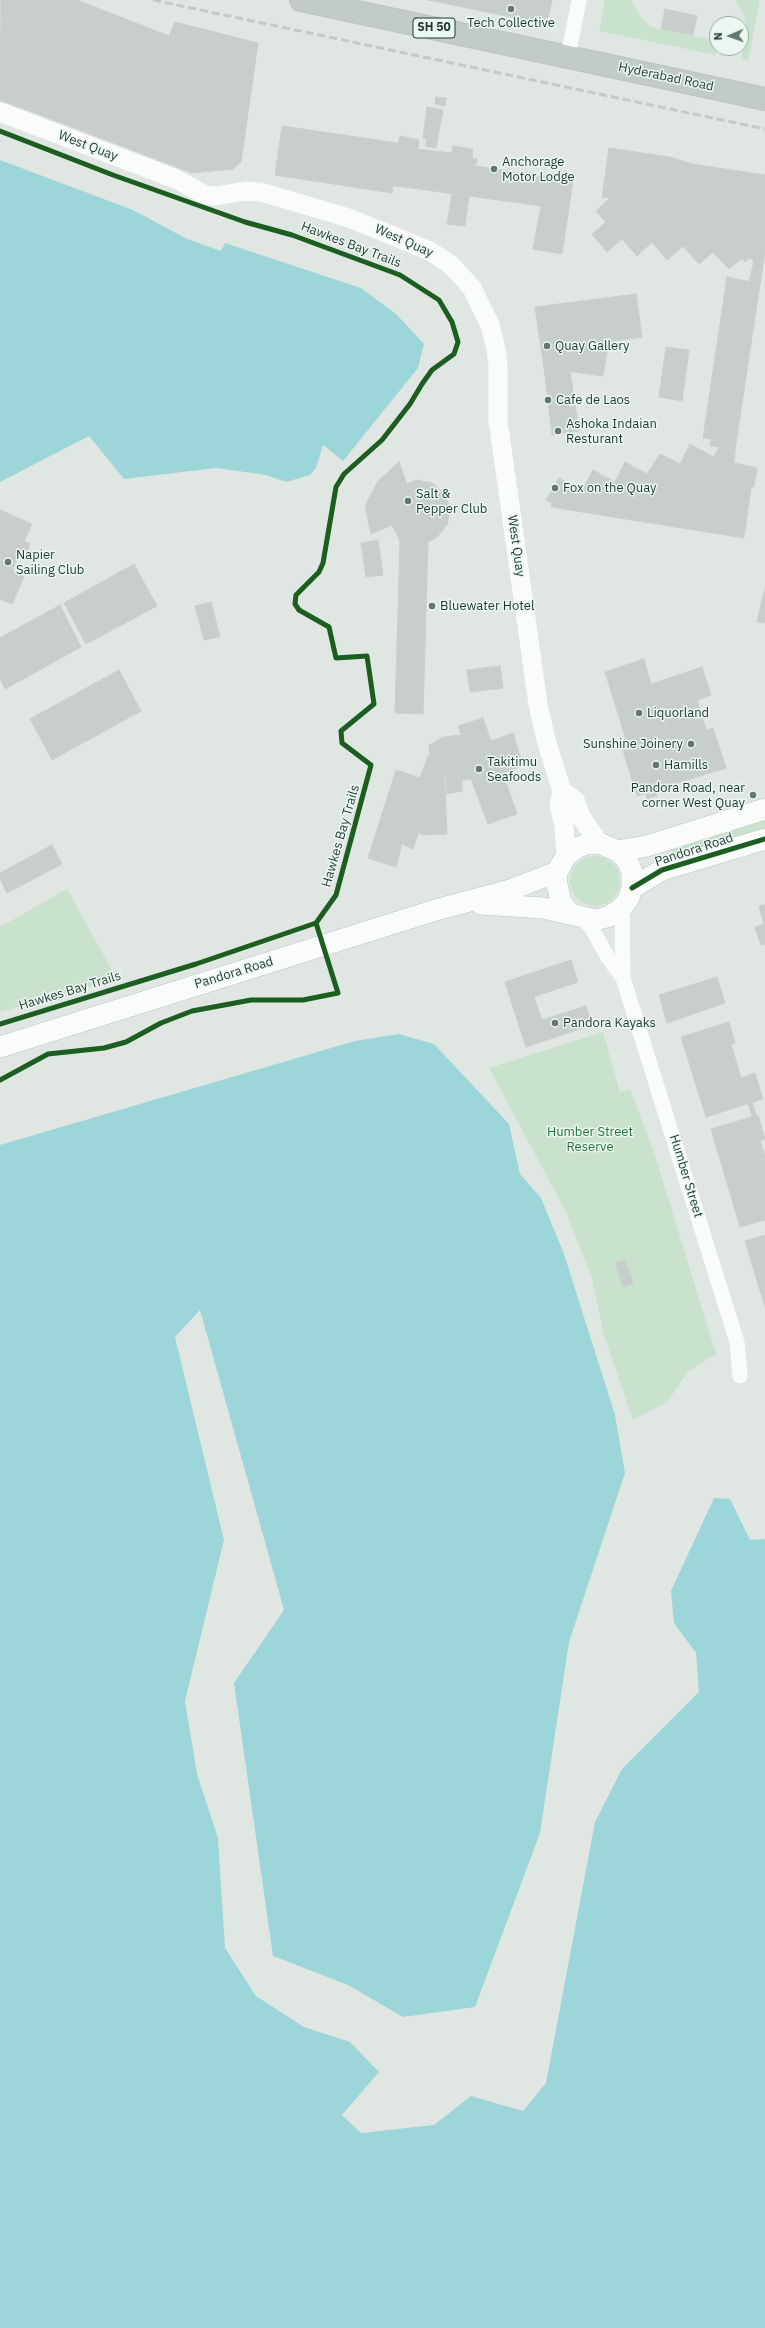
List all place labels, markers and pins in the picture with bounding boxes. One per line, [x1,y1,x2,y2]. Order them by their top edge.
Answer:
marker: Tech Collective [506,4,516,14]
place label: Tech Collective [467,15,555,31]
place label: Anchorage Motor Lodge [502,154,575,185]
marker: Anchorage Motor Lodge [489,164,499,174]
place label: Quay Gallery [555,338,630,354]
marker: Quay Gallery [542,341,552,351]
place label: Cafe de Laos [556,392,630,408]
marker: Cafe de Laos [543,395,553,405]
place label: Ashoka Indaian Resturant [566,416,657,447]
marker: Ashoka Indaian Resturant [553,426,563,436]
place label: Fox on the Quay [563,480,657,496]
marker: Fox on the Quay [550,483,560,493]
place label: Salt & Pepper Club [416,486,487,517]
marker: Salt & Pepper Club [403,496,413,506]
place label: Napier Sailing Club [16,547,84,578]
marker: Napier Sailing Club [3,557,13,567]
place label: Bluewater Hotel [440,598,534,614]
marker: Bluewater Hotel [427,601,437,611]
place label: Liquorland [647,705,709,721]
marker: Liquorland [634,708,644,718]
place label: Sunshine Joinery [583,736,683,752]
marker: Sunshine Joinery [686,739,696,749]
place label: Takitimu Seafoods [487,754,541,785]
place label: Hamills [664,757,708,773]
marker: Hamills [651,760,661,770]
marker: Takitimu Seafoods [474,764,484,774]
place label: Pandora Road, near corner West Quay [631,780,745,811]
marker: Pandora Road, near corner West Quay [748,790,758,800]
place label: Pandora Kayaks [563,1015,656,1031]
marker: Pandora Kayaks [550,1018,560,1028]

